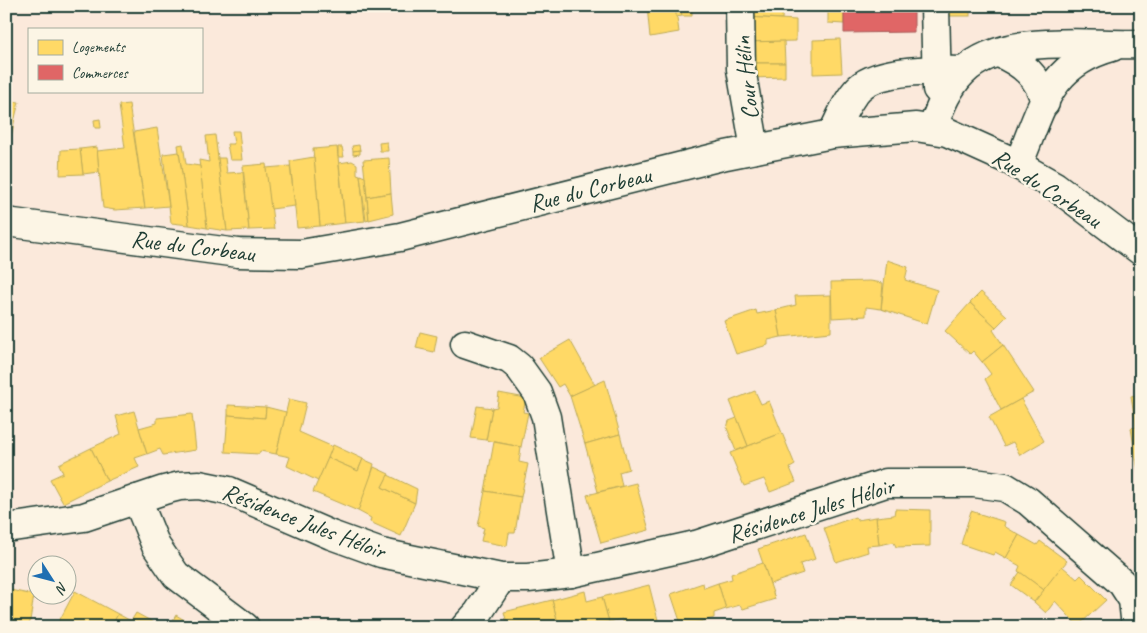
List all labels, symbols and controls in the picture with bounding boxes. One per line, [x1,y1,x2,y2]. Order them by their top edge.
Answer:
legend [28,28,202,92]
street label: Cour Hélin [727,35,765,121]
text: Logements [72,38,127,57]
text: Commerces [72,64,129,83]
street label: Rue du Corbeau [987,142,1109,236]
street label: Rue du Corbeau [526,159,656,219]
street label: Rue du Corbeau [130,224,259,269]
street label: Résidence Jules Héloir [724,470,900,550]
street label: Résidence Jules Héloir [218,476,392,567]
north arrow [28,556,78,606]
text: N [51,579,72,598]

